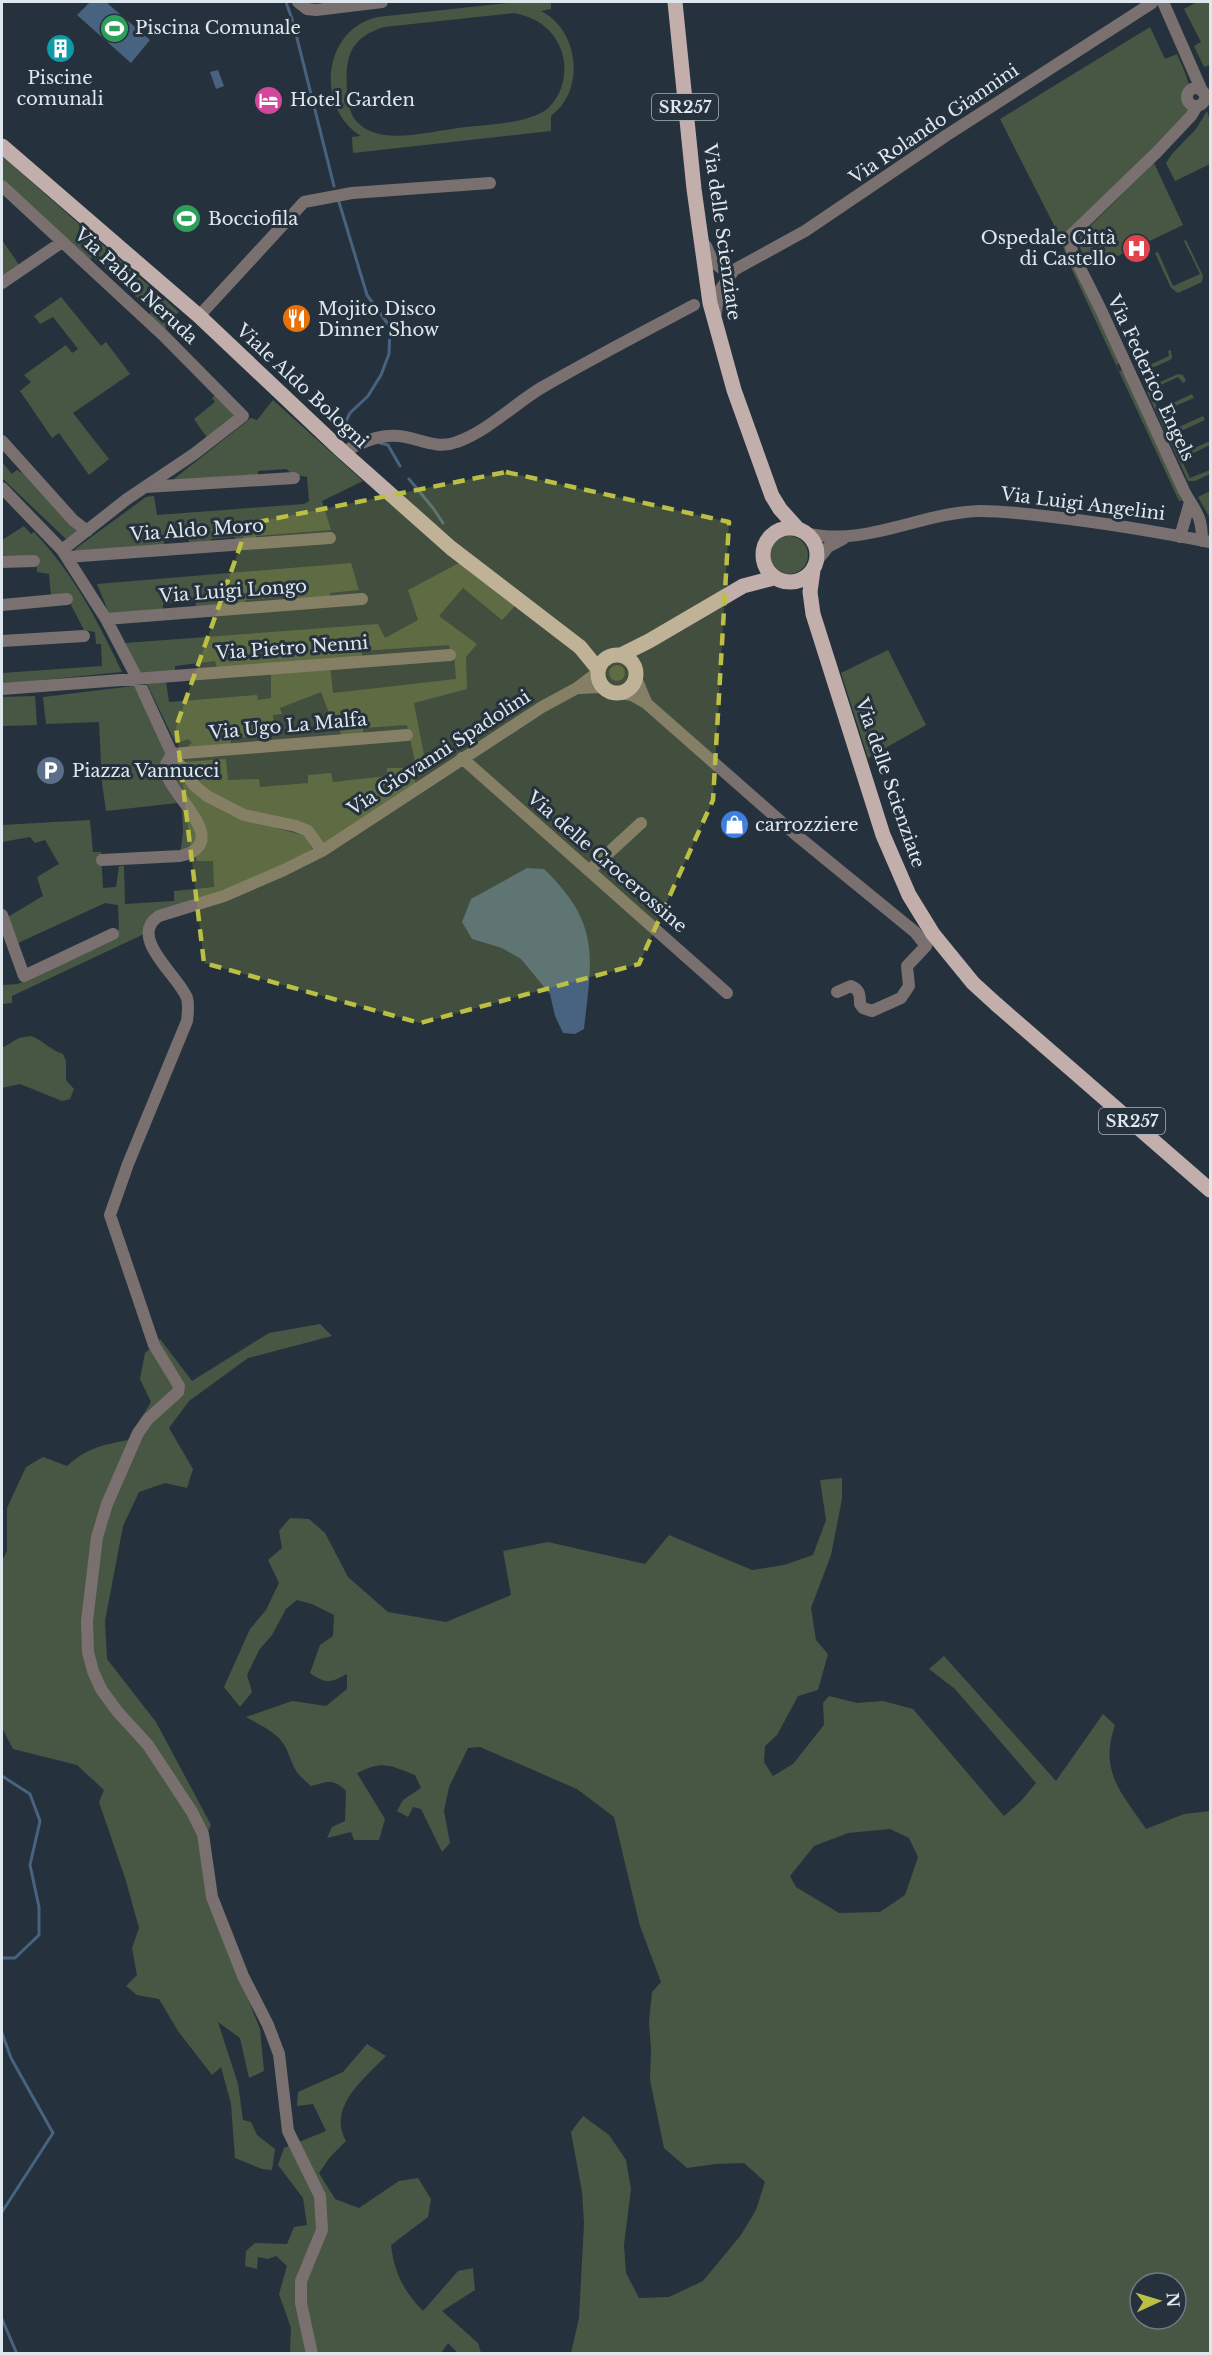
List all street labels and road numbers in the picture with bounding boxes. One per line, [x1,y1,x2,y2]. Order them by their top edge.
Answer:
street label: Via Rolando Giannini [844,59,1023,189]
road number: SR257 [652,94,718,120]
street label: Via delle Scienziate [699,141,745,322]
street label: Via Pablo Neruda [69,223,202,349]
street label: Via Federico Engels [1102,290,1199,465]
street label: Viale Aldo Bologni [231,319,372,453]
street label: Via Luigi Angelini [999,483,1166,525]
street label: Via Aldo Moro [128,514,265,546]
street label: Via Luigi Longo [157,575,308,607]
street label: Via Pietro Nenni [214,632,369,664]
street label: Via Giovanni Spadolini [343,686,534,821]
street label: Via delle Scienziate [850,694,929,871]
street label: Via Ugo La Malfa [207,708,368,744]
street label: Via delle Crocerossine [522,786,691,937]
road number: SR257 [1099,1108,1165,1134]

